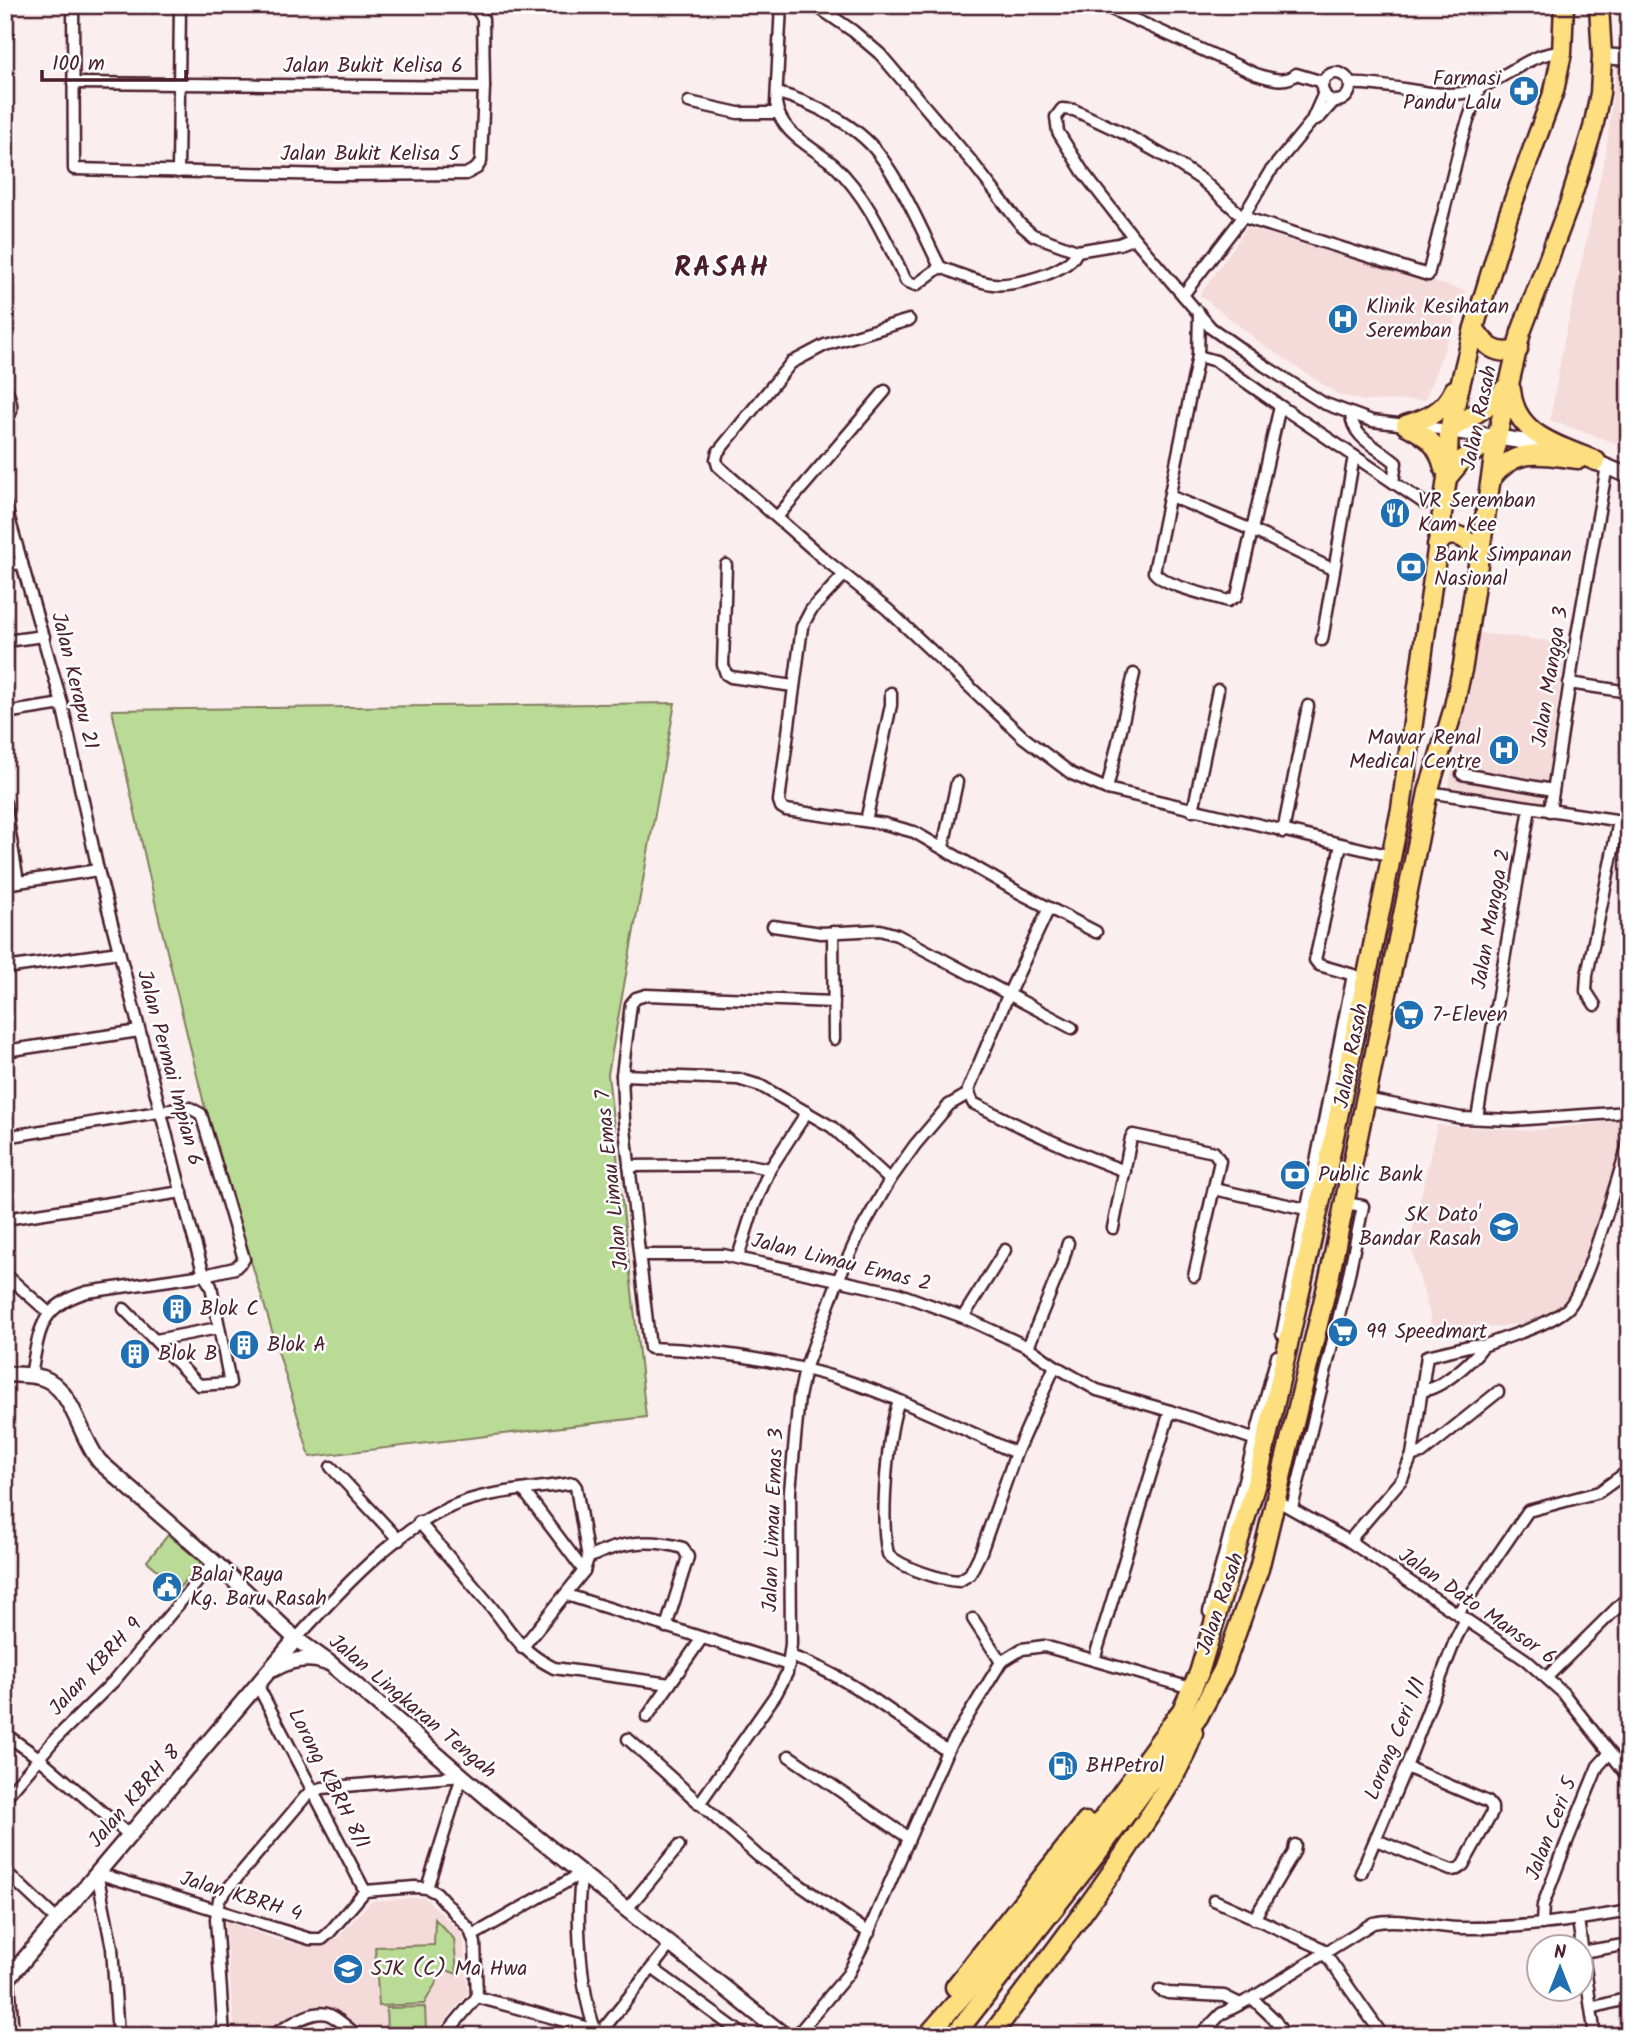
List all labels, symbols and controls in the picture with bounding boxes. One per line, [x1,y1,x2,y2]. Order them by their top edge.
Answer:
scale bar [42,38,186,82]
text: 100 m [52,48,105,81]
street label: Jalan Bukit Kelisa 6 [283,50,463,83]
place label: Farmasi Pandu Lalu [1403,63,1502,120]
pharmacy icon: Farmasi Pandu Lalu [1507,74,1541,108]
street label: Jalan Bukit Kelisa 5 [280,138,462,171]
district label: RASAH [674,246,770,291]
place label: Klinik Kesihatan Seremban [1366,291,1509,348]
hospital icon: Klinik Kesihatan Seremban [1326,302,1360,336]
street label: Jalan Rasah [1453,363,1507,473]
place label: VR Seremban Kam Kee [1418,485,1536,542]
restaurant icon: VR Seremban Kam Kee [1378,496,1412,530]
place label: Bank Simpanan Nasional [1434,539,1572,596]
bank icon: Bank Simpanan Nasional [1394,550,1428,584]
street label: Jalan Mangga 3 [1524,604,1578,750]
street label: Jalan Kerapu 21 [41,609,107,753]
place label: Mawar Renal Medical Centre [1349,722,1482,779]
hospital icon: Mawar Renal Medical Centre [1487,733,1521,767]
street label: Jalan Mangga 2 [1463,846,1521,992]
street label: Jalan Permai Impian 6 [127,966,211,1170]
supermarket icon: 7-Eleven [1392,998,1426,1032]
place label: 7-Eleven [1432,999,1508,1032]
street label: Jalan Rasah [1326,1001,1378,1111]
street label: Jalan Limau Emas 7 [587,1087,639,1272]
bank icon: Public Bank [1278,1158,1312,1192]
place label: Public Bank [1318,1159,1423,1192]
place label: SK Dato' Bandar Rasah [1359,1199,1482,1256]
school or university icon: SK Dato' Bandar Rasah [1487,1210,1521,1244]
street label: Jalan Limau Emas 2 [748,1225,934,1301]
building icon: Blok C [160,1292,194,1326]
place label: Blok C [200,1293,259,1326]
supermarket icon: 99 Speedmart [1326,1315,1360,1349]
place label: 99 Speedmart [1366,1316,1488,1349]
building icon: Blok A [227,1328,261,1362]
place label: Blok A [267,1329,326,1362]
building icon: Blok B [118,1337,152,1371]
place label: Blok B [158,1338,218,1371]
street label: Jalan Limau Emas 3 [754,1427,794,1613]
street label: Jalan Dato Mansor 6 [1391,1540,1563,1674]
street label: Jalan Rasah [1188,1548,1254,1660]
place label: Balai Raya Kg. Baru Rasah [190,1559,327,1616]
public building icon: Balai Raya Kg. Baru Rasah [150,1570,184,1604]
street label: Jalan KBRH 9 [41,1610,151,1724]
street label: Jalan Lingkaran Tengah [321,1627,503,1787]
street label: Lorong Ceri 1/1 [1356,1673,1436,1805]
street label: Lorong KBRH 8/1 [278,1703,378,1855]
street label: Jalan KBRH 8 [81,1738,189,1856]
fuel station icon: BHPetrol [1046,1749,1080,1783]
place label: BHPetrol [1086,1750,1164,1783]
street label: Jalan Ceri 5 [1517,1771,1587,1885]
street label: Jalan KBRH 4 [176,1863,306,1931]
north arrow [1526,1932,1596,2002]
text: N [1554,1938,1566,1968]
school or university icon: SJK (C) Ma Hwa [331,1952,365,1986]
place label: SJK (C) Ma Hwa [371,1953,527,1986]

